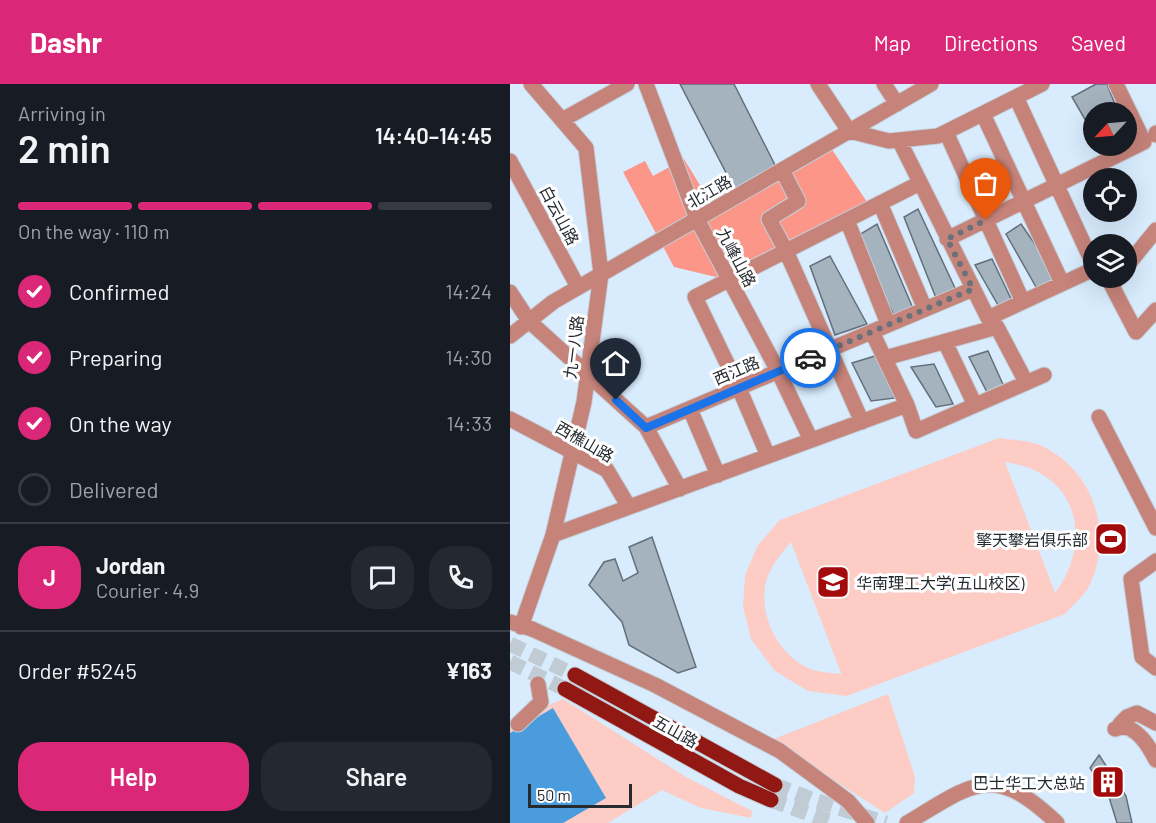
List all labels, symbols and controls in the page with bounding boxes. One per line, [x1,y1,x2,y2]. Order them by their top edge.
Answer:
text: Dashr [30,25,102,59]
text: Map [874,30,911,55]
text: Directions [944,30,1038,55]
text: Saved [1071,30,1126,55]
text: Arriving in [18,101,106,125]
north arrow [1083,102,1137,156]
map controls [1083,102,1137,288]
text: 14:40–14:45 [375,122,492,148]
text: 2 min [18,124,111,171]
pin [960,158,1011,220]
icon: bag [969,167,1002,200]
button: locate [1083,168,1137,222]
street label: 北江路 [683,171,735,211]
street label: 白云山路 [537,182,583,248]
text: On the way · 110 m [18,219,169,243]
street label: 九峰山路 [714,224,760,290]
button: layers [1083,234,1137,288]
icon: check [18,275,51,308]
text: Confirmed [69,278,169,304]
text: 14:24 [445,279,492,303]
street label: 九一八路 [560,314,586,380]
courier [780,328,840,388]
pin [590,338,641,400]
icon: check [18,341,51,374]
icon: car [794,342,827,375]
text: Preparing [69,344,162,370]
text: 14:30 [446,345,492,369]
icon: home [599,347,632,380]
street label: 西江路 [710,352,762,388]
icon: check [18,407,51,440]
text: On the way [69,410,172,436]
text: 14:33 [447,411,492,435]
street label: 西樵山路 [553,417,617,465]
text: Delivered [69,476,158,502]
sports icon: 擎天攀岩俱乐部 [1093,521,1129,557]
place label: 擎天攀岩俱乐部 [976,530,1088,549]
button: chat [351,546,414,609]
button: phone [429,546,492,609]
text: Jordan [96,552,165,578]
text: J [43,564,56,590]
school or university icon: 华南理工大学(五山校区) [815,564,851,600]
place label: 华南理工大学(五山校区) [856,573,1025,592]
text: Courier · 4.9 [96,578,199,602]
text: Order #5245 [18,657,137,683]
text: ¥163 [445,657,492,683]
street label: 五山路 [650,711,702,751]
button: Help [18,742,249,811]
button: Share [261,742,492,811]
building icon: 巴士华工大总站 [1090,764,1126,800]
place label: 巴士华工大总站 [973,773,1085,792]
scale bar [528,781,632,808]
text: 50 m [537,785,571,804]

